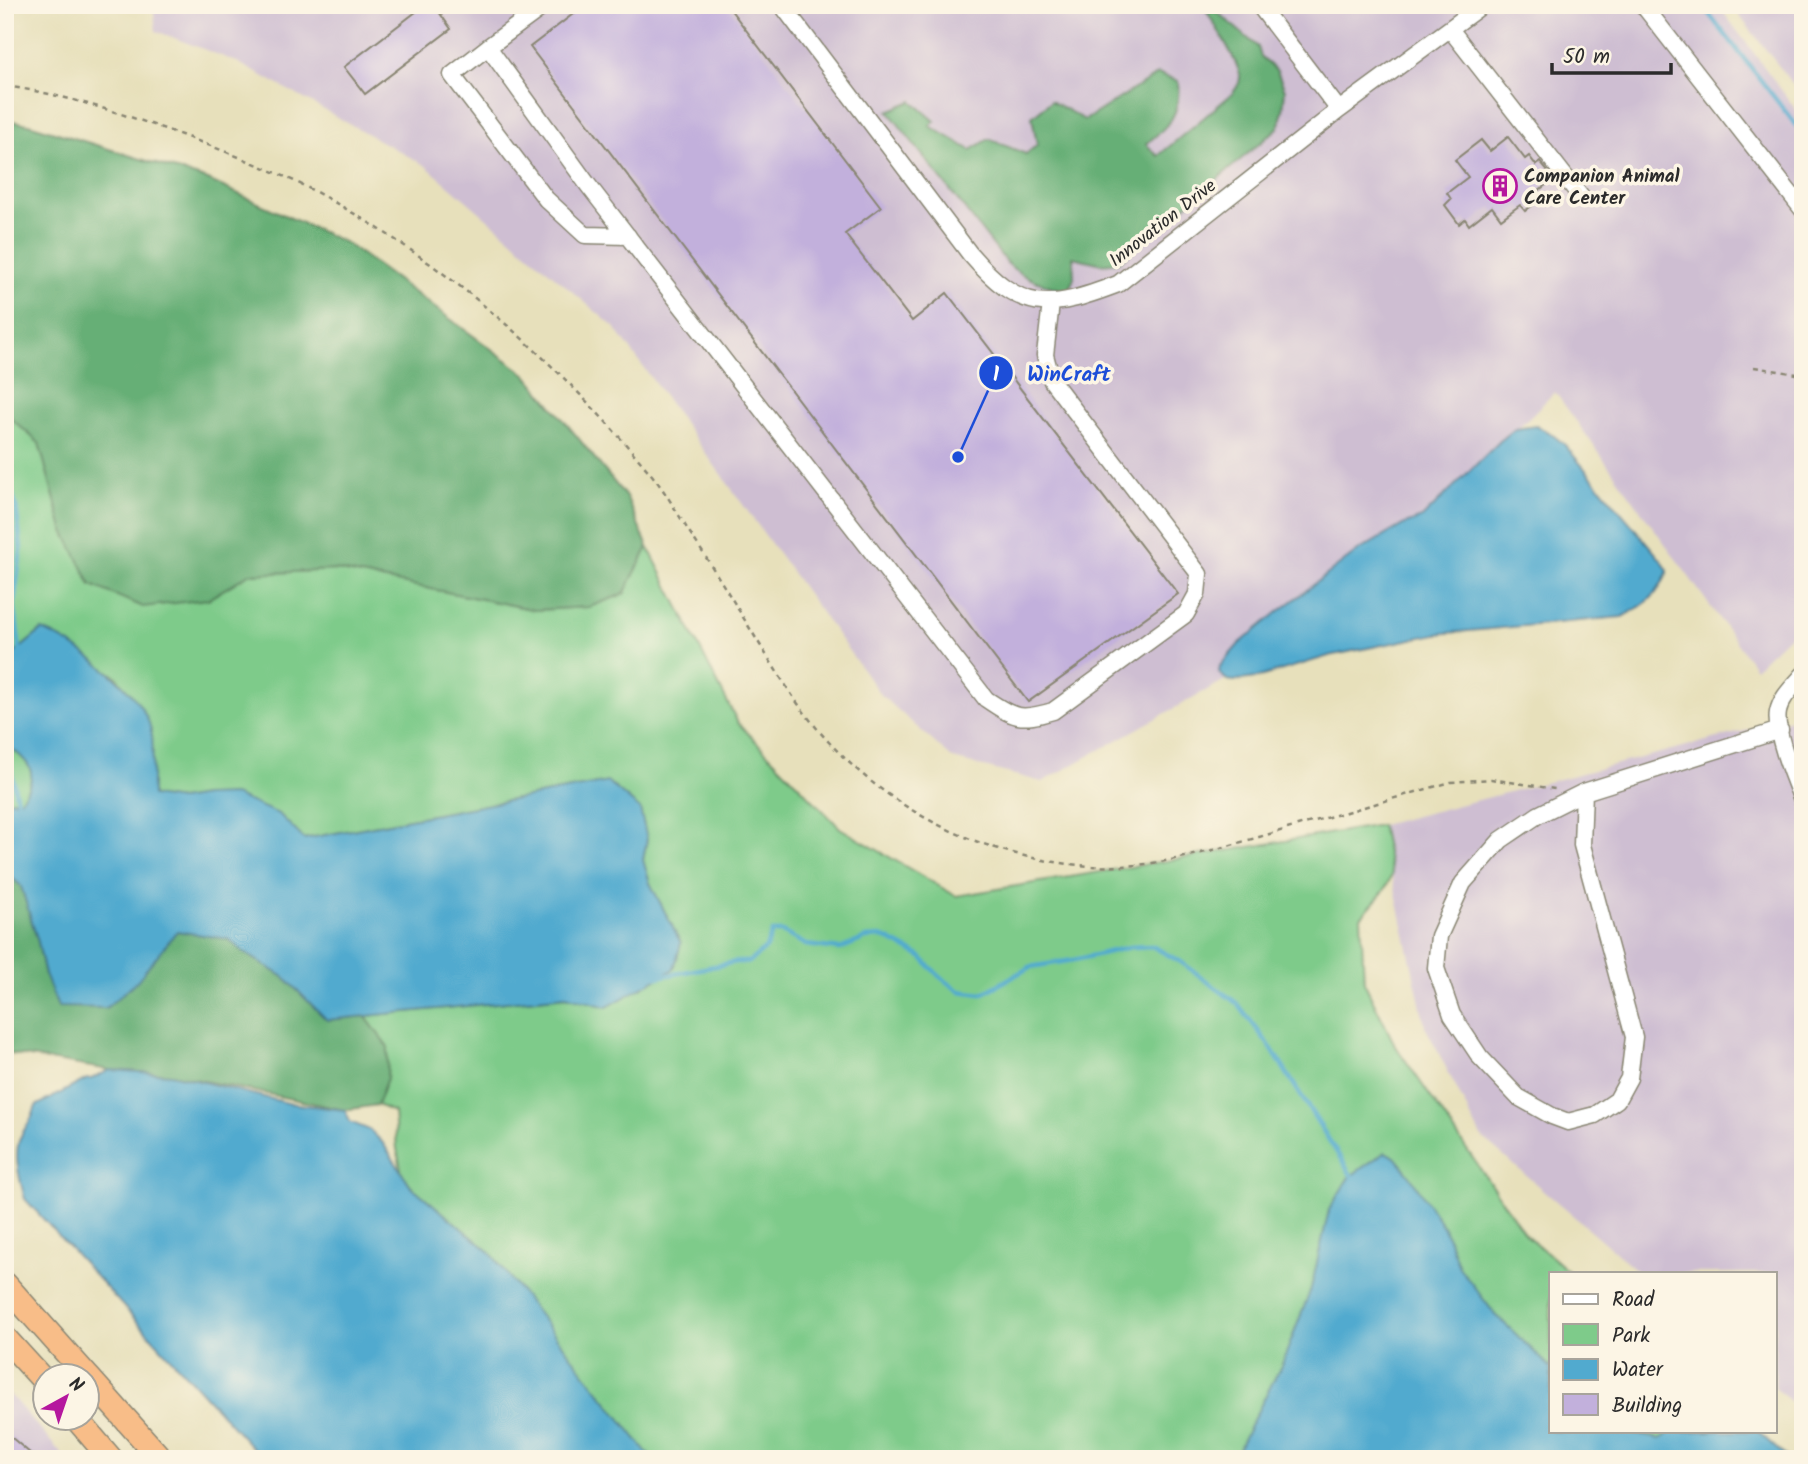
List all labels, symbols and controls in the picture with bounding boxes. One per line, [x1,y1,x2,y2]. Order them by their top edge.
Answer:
scale bar [1552,32,1672,76]
text: 50 m [1563,41,1610,74]
place label: Companion Animal Care Center [1524,162,1681,214]
building icon: Companion Animal Care Center [1481,167,1519,205]
street label: Innovation Drive [1103,172,1224,275]
callout: WinCraft [978,352,1125,394]
text: 1 [993,359,1000,392]
text: WinCraft [1027,359,1111,392]
legend [1549,1272,1776,1432]
text: Road [1612,1284,1655,1317]
text: Park [1612,1320,1650,1353]
text: Water [1612,1354,1664,1387]
north arrow [32,1362,102,1432]
text: N [61,1370,90,1401]
text: Building [1612,1390,1682,1423]

